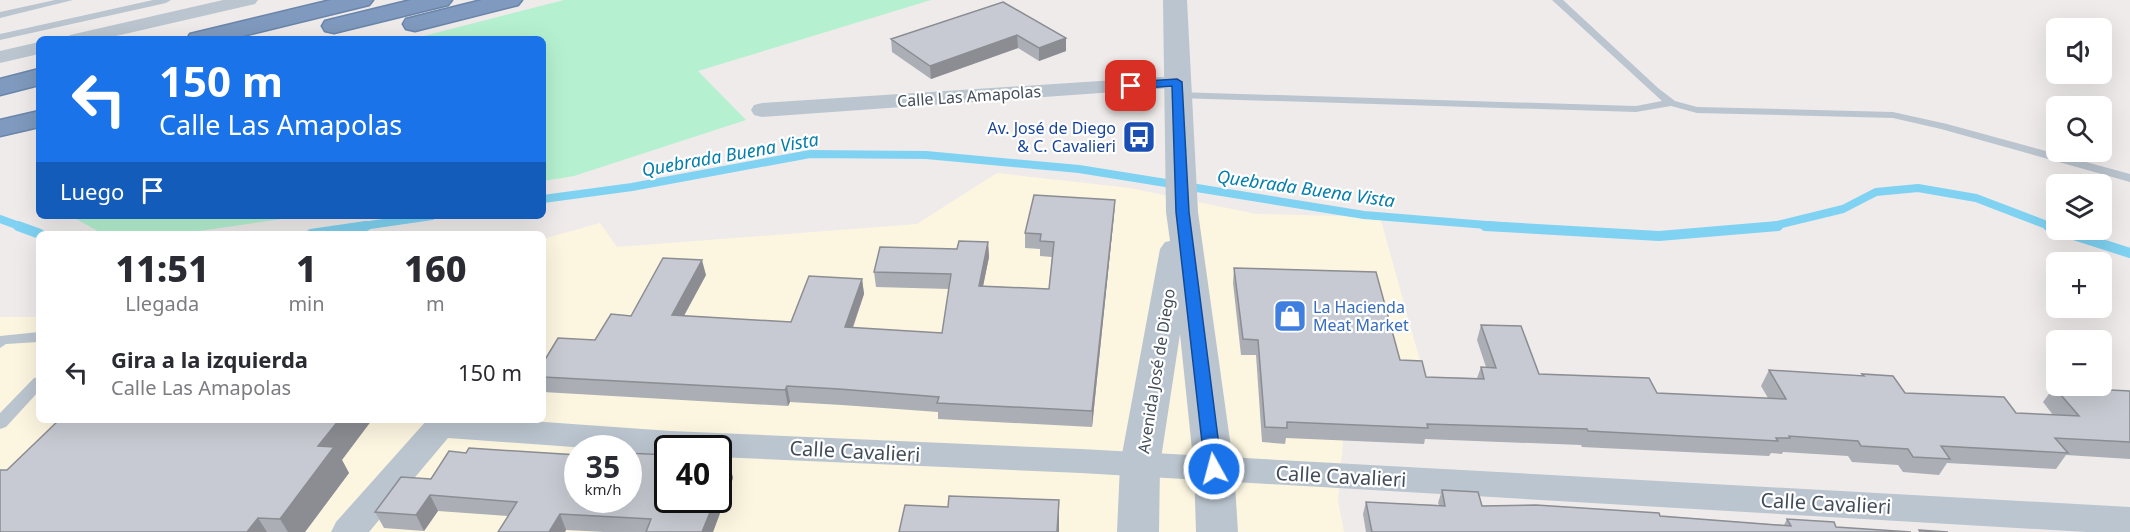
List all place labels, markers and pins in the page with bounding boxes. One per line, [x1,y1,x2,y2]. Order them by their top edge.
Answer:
pin [1105,60,1156,111]
place label: Av. José de Diego & C. Cavalieri [988,117,1116,157]
bus stop icon: Av. José de Diego & C. Cavalieri [1121,119,1157,155]
place label: La Hacienda Meat Market [1313,296,1409,336]
shop icon: La Hacienda Meat Market [1272,298,1308,334]

